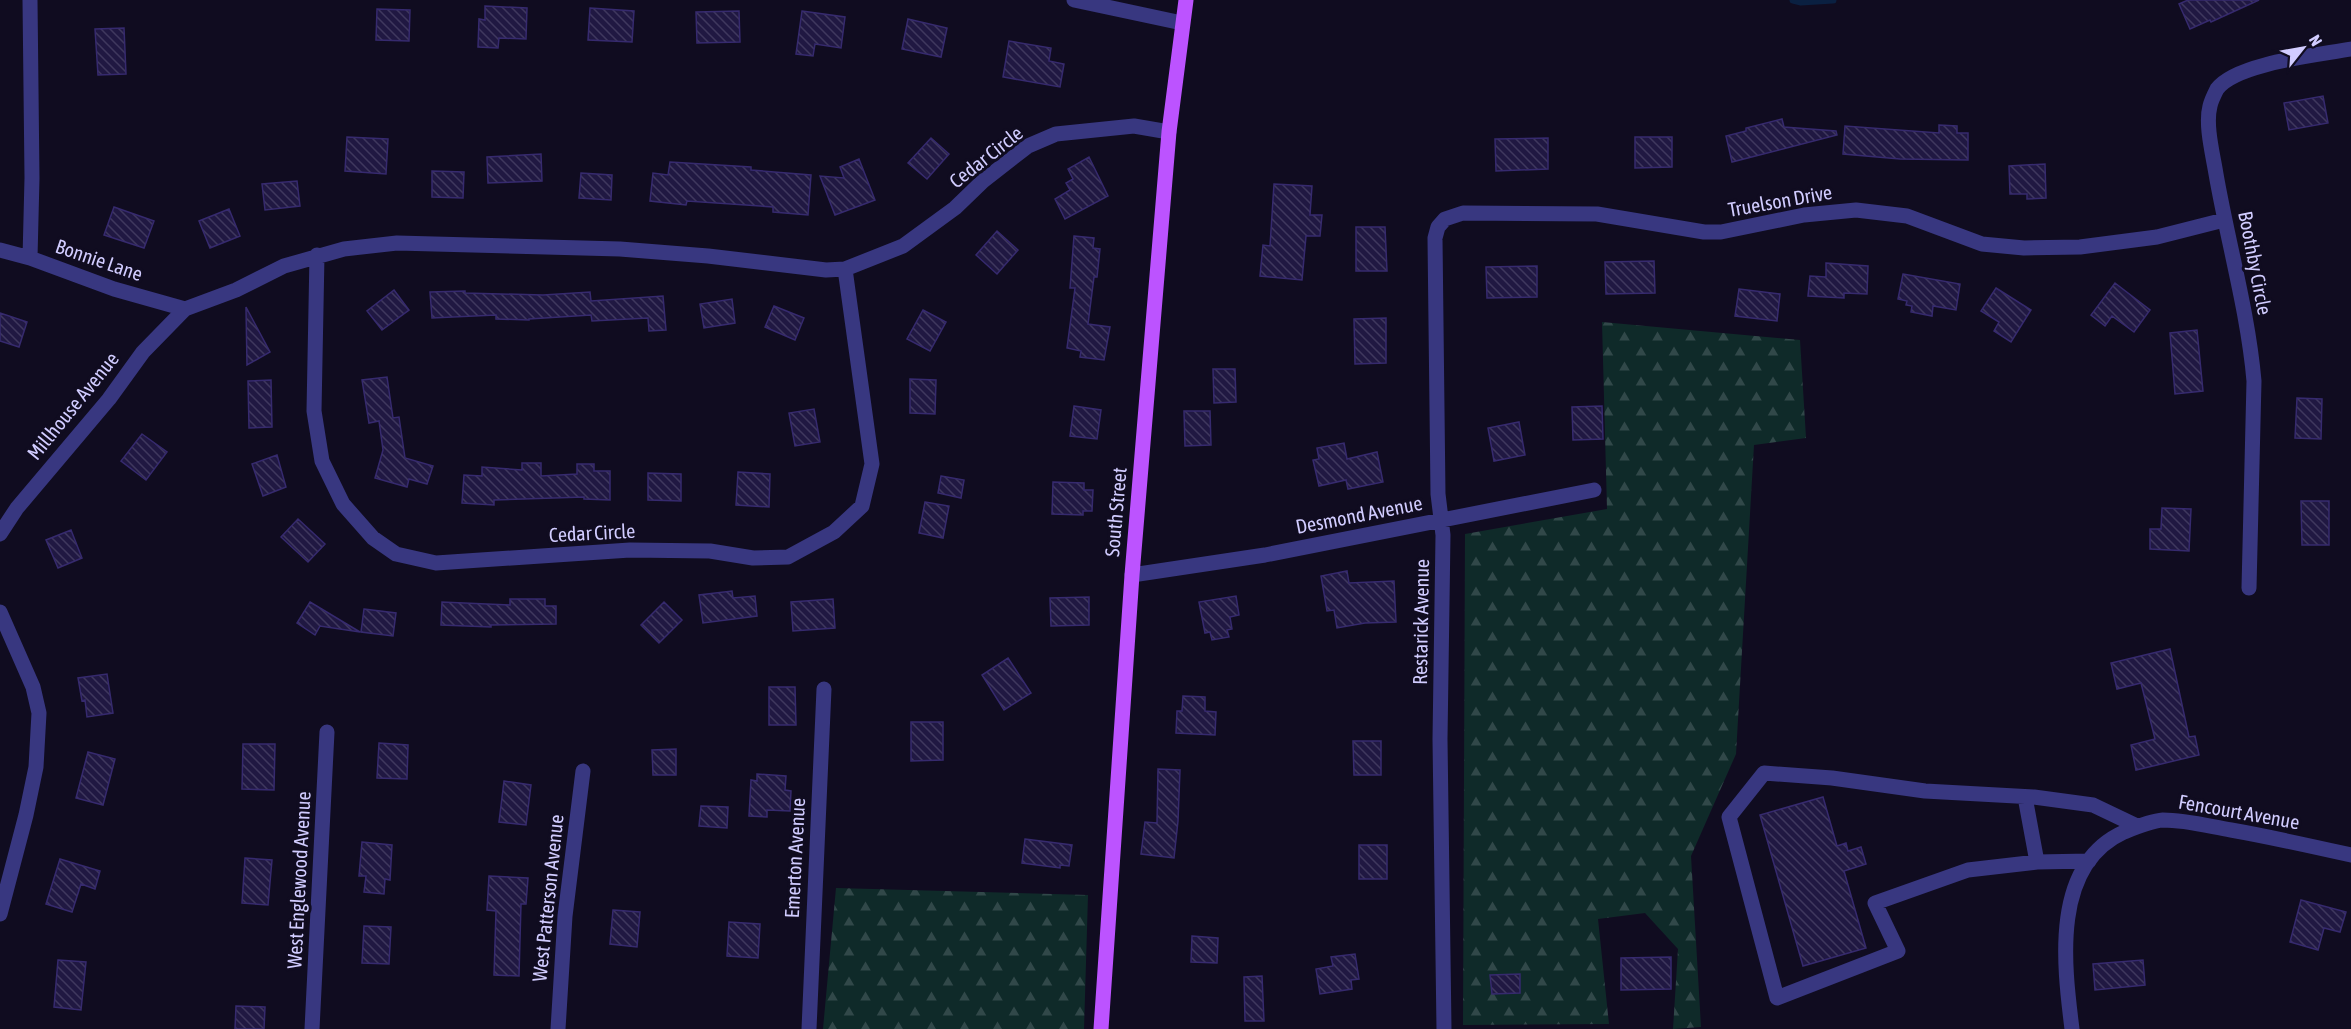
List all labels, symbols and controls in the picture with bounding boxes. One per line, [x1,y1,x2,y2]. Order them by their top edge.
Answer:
north arrow [2273,18,2333,78]
text: N [2306,32,2326,49]
street label: Cedar Circle [945,121,1027,192]
street label: Truelson Drive [1726,180,1834,221]
street label: Boothby Circle [2234,209,2277,317]
street label: Bonnie Lane [53,234,146,285]
street label: Millhouse Avenue [22,347,123,464]
street label: South Street [1100,466,1131,558]
street label: Desmond Avenue [1294,491,1424,538]
street label: Cedar Circle [548,519,636,546]
street label: Restarick Avenue [1408,559,1433,685]
street label: Fencourt Avenue [2177,790,2301,833]
street label: West Englewood Avenue [282,791,315,969]
street label: Emerton Avenue [780,797,809,919]
street label: West Patterson Avenue [527,813,568,983]

